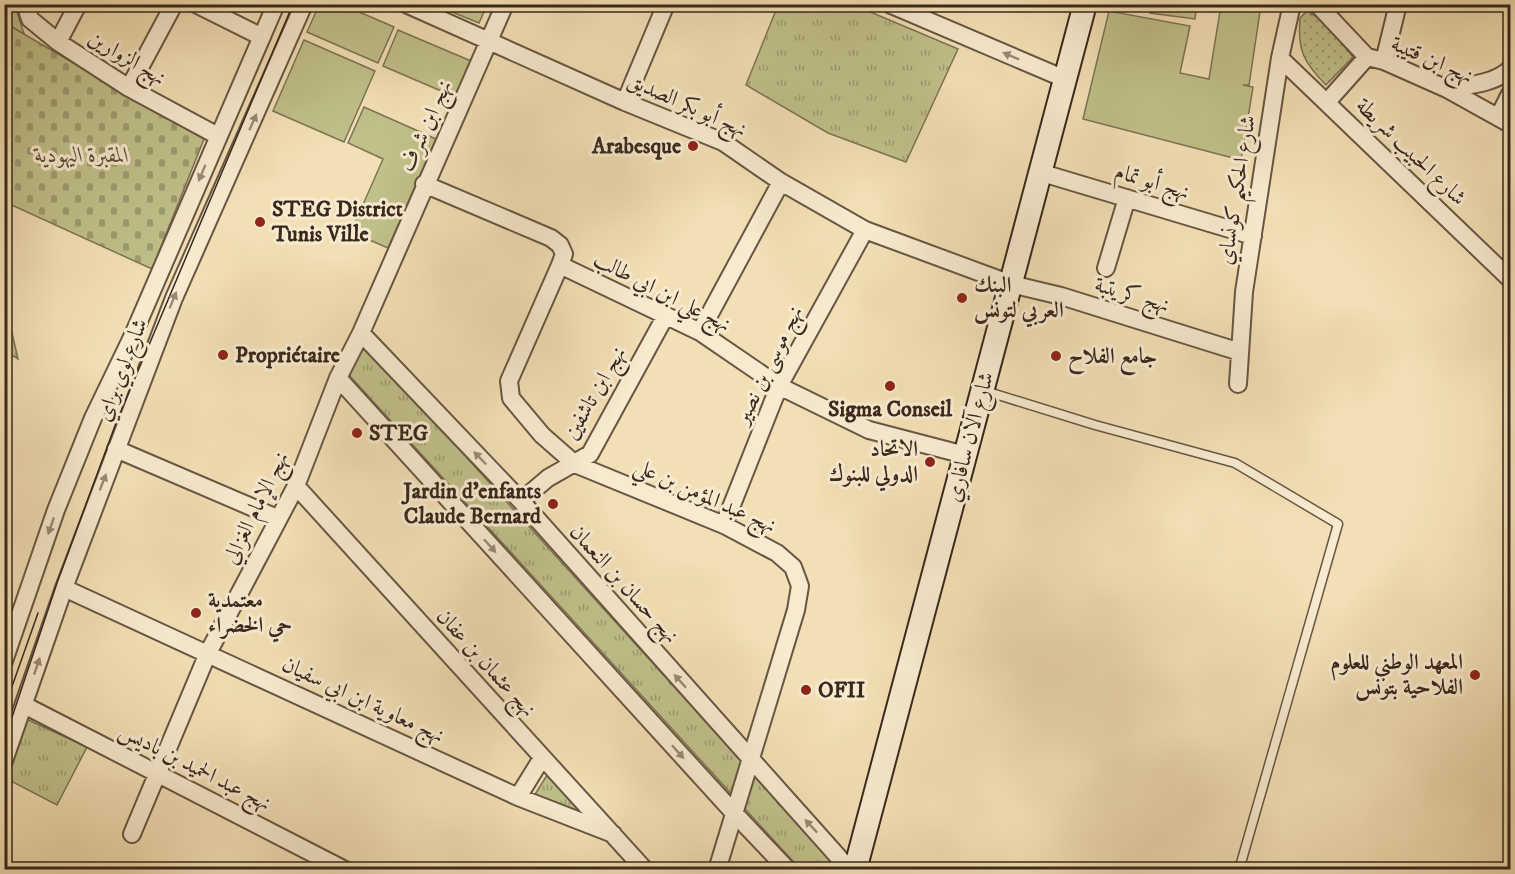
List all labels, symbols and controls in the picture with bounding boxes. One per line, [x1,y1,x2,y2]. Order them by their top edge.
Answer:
street label: نهج الزوارين [81,24,171,96]
street label: نهج ابن قتيبة [1385,30,1477,95]
one-way arrow [1002,51,1020,61]
street label: نهج أبو بكر الصديق [621,64,752,148]
street label: نهج ابن شرف [394,76,463,178]
street label: شارع الحبيب شريطة [1347,92,1472,214]
one-way arrow [248,113,258,131]
street label: شارع الحكيم كونساي [1212,113,1269,268]
place label: Arabesque [591,133,681,160]
marker: Arabesque [686,139,700,153]
park label: المقبرة اليهودية [33,142,129,169]
street label: نهج أبو تمام [1110,155,1194,211]
one-way arrow [197,165,207,183]
place label: STEG District Tunis Ville [271,196,403,248]
marker: STEG District Tunis Ville [253,215,267,229]
street label: نهج علي ابن ابي طالب [586,246,735,344]
street label: نهج كريتبة [1090,271,1173,324]
place label: البنك العربي لتونس [974,272,1064,328]
one-way arrow [168,291,178,309]
marker: البنك العربي لتونس [955,291,969,305]
street label: نهج موسى بن نصير [728,301,814,433]
street label: شارع لوي براي [90,315,158,427]
place label: Propriétaire [235,342,340,369]
street label: نهج ابن تاشفين [558,342,637,447]
place label: جامع الفلاح [1068,343,1157,376]
marker: Propriétaire [216,348,230,362]
marker: جامع الفلاح [1049,349,1063,363]
street label: شارع آلان سافاري [939,369,1004,506]
marker: Sigma Conseil [883,379,897,393]
place label: Sigma Conseil [828,396,952,423]
place label: STEG [369,420,429,447]
marker: STEG [350,426,364,440]
place label: الاتحاد الدولي للبنوك [829,436,918,492]
street label: نهج الإمام الغزالي [217,447,299,571]
one-way arrow [473,451,487,466]
street label: نهج عبد المؤمن بن علي [627,453,780,546]
marker: الاتحاد الدولي للبنوك [923,455,937,469]
one-way arrow [99,473,109,491]
place label: Jardin d'enfants Claude Bernard [400,478,542,530]
marker: Jardin d'enfants Claude Bernard [546,497,560,511]
one-way arrow [45,517,55,535]
street label: نهج حسان بن النعمان [560,519,684,652]
one-way arrow [483,538,496,553]
place label: معتمدية حي الخضراء [208,587,292,643]
street label: نهج عثمان بن عفان [427,603,542,726]
marker: معتمدية حي الخضراء [189,606,203,620]
place label: المعهد الوطني للعلوم الفلاحية بتونس [1330,649,1463,701]
street label: نهج معاوية ابن ابي سفيان [275,651,449,754]
one-way arrow [33,657,43,675]
marker: المعهد الوطني للعلوم الفلاحية بتونس [1468,668,1482,682]
one-way arrow [673,674,687,689]
place label: OFII [818,677,865,704]
marker: OFII [799,683,813,697]
street label: نهج عبد الحميد بن باديس [112,717,276,821]
one-way arrow [671,744,684,759]
one-way arrow [804,820,818,834]

